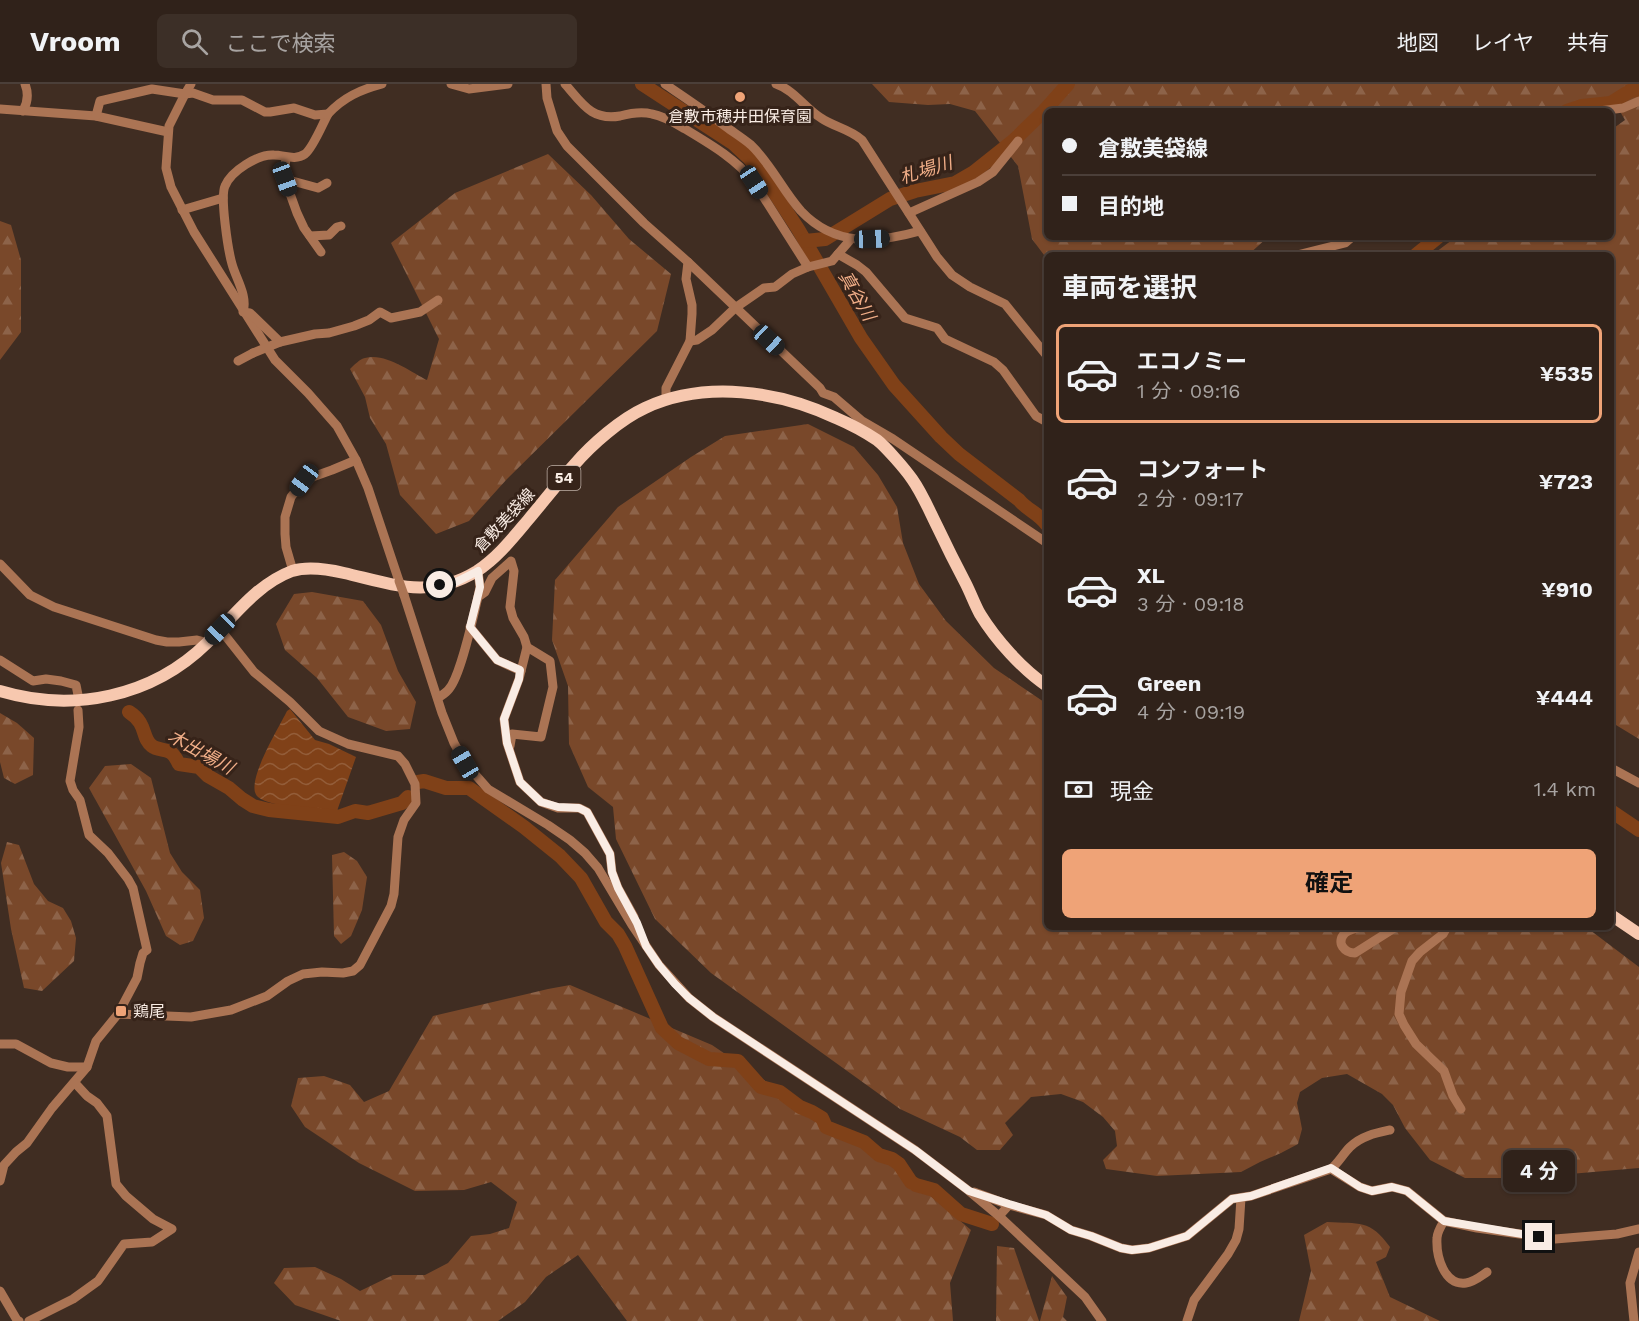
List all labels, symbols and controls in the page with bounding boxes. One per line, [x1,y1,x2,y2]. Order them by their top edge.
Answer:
search box [157,14,577,68]
text: Vroom [30,25,121,58]
icon: search [178,25,211,58]
text: 地図 [1397,30,1439,55]
text: レイヤ [1472,30,1534,55]
text: 共有 [1567,30,1609,55]
text: ここで検索 [226,31,336,56]
marker: 倉敷市穂井田保育園 [733,90,747,104]
place label: 倉敷市穂井田保育園 [668,107,812,126]
text: 倉敷美袋線 [1098,136,1208,161]
water label: 札場川 [897,151,957,187]
car [270,159,300,199]
car [737,162,771,202]
text: 目的地 [1098,194,1164,219]
car [854,229,890,249]
water label: 真谷川 [835,267,881,326]
text: 車両を選択 [1062,272,1197,304]
car [750,321,788,359]
icon: car [1065,347,1119,401]
text: エコノミー [1137,349,1247,374]
text: ¥535 [1540,361,1593,386]
text: 1 分 · 09:16 [1137,379,1240,403]
icon: car [1065,455,1119,509]
text: コンフォート [1137,457,1268,482]
car [286,460,322,500]
road number: 54 [548,466,580,490]
text: ¥723 [1539,469,1593,494]
street label: 倉敷美袋線 [470,485,539,556]
text: 2 分 · 09:17 [1137,487,1243,511]
icon: car [1065,563,1119,617]
text: XL [1137,563,1165,588]
route start [426,571,453,598]
text: ¥910 [1541,577,1593,602]
text: 3 分 · 09:18 [1137,592,1244,616]
car [201,610,239,648]
icon: car [1065,671,1119,725]
text: Green [1137,671,1201,696]
text: ¥444 [1536,685,1593,710]
text: 4 分 · 09:19 [1137,700,1245,724]
water label: 木出場川 [165,725,240,779]
car [448,743,482,783]
icon: cash [1062,773,1095,806]
text: 1.4 km [1534,777,1596,801]
text: 現金 [1110,779,1154,804]
button: 確定 [1062,849,1596,918]
place label: 鶏尾 [133,1002,165,1021]
marker: 鶏尾 [114,1004,128,1018]
callout: 4 分 [1503,1150,1575,1192]
text: 4 分 [1520,1159,1558,1183]
route end [1525,1223,1552,1250]

